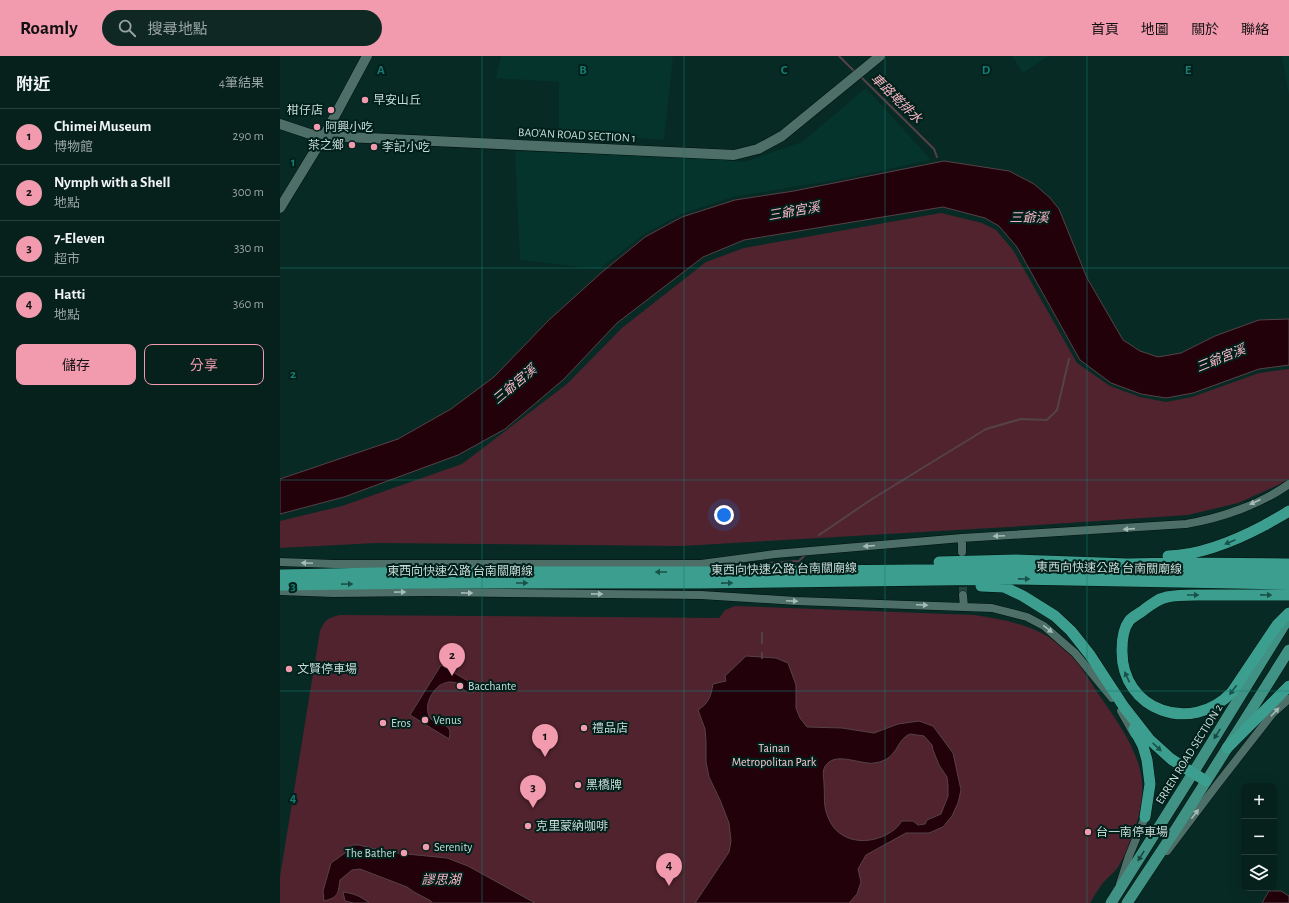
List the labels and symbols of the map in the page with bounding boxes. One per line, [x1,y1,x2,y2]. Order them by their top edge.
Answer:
text: A [377,64,385,77]
text: B [579,64,587,77]
text: C [781,64,788,77]
text: D [982,64,991,77]
text: E [1185,64,1192,77]
water label: 車路墘排水 [868,71,925,127]
place label: 早安山丘 [373,93,421,106]
marker: 早安山丘 [360,95,370,105]
place label: 柑仔店 [287,103,323,116]
marker: 柑仔店 [326,105,336,115]
place label: 阿興小吃 [325,120,373,133]
marker: 阿興小吃 [312,122,322,132]
street label: BAO’AN ROAD SECTION 1 [518,126,636,144]
place label: 茶之鄉 [308,138,344,151]
marker: 茶之鄉 [347,140,357,150]
place label: 李記小吃 [382,140,430,153]
marker: 李記小吃 [369,142,379,152]
text: 1 [291,156,295,169]
water label: 三爺宮溪 [767,200,823,223]
water label: 三爺溪 [1009,211,1050,225]
water label: 三爺宮溪 [1194,342,1249,375]
water label: 三爺宮溪 [490,361,541,407]
text: 2 [290,368,296,381]
one-way arrow [1248,500,1260,506]
your location [714,505,734,525]
one-way arrow [1123,525,1135,532]
one-way arrow [993,533,1005,540]
one-way arrow [1223,539,1235,545]
one-way arrow [863,543,875,550]
one-way arrow [300,560,313,566]
street label: 東西向快速公路 台南關廟線 [1036,560,1182,575]
street label: 東西向快速公路 台南關廟線 [711,561,857,576]
street label: 東西向快速公路 台南關廟線 [387,564,533,577]
one-way arrow [654,569,667,575]
one-way arrow [1018,576,1031,582]
text: 3 [290,580,296,593]
one-way arrow [516,580,529,586]
one-way arrow [721,580,734,586]
one-way arrow [341,581,354,587]
one-way arrow [394,589,406,596]
one-way arrow [461,589,473,596]
one-way arrow [591,591,604,597]
one-way arrow [1187,592,1200,598]
one-way arrow [1260,592,1273,598]
one-way arrow [786,598,799,604]
one-way arrow [916,602,929,608]
one-way arrow [1042,624,1053,633]
pin: 2 [439,643,465,676]
place label: 文賢停車場 [297,662,357,675]
marker: 文賢停車場 [284,664,294,674]
one-way arrow [1124,671,1130,683]
place label: Bacchante [468,680,516,692]
marker: Bacchante [455,681,465,691]
one-way arrow [1230,685,1238,695]
street label: ERREN ROAD SECTION 2 [1153,701,1225,806]
one-way arrow [1270,707,1280,717]
place label: Venus [433,714,462,726]
marker: Venus [420,715,430,725]
place label: Eros [391,717,411,729]
marker: Eros [378,718,388,728]
place label: 禮品店 [592,721,628,734]
marker: 禮品店 [579,723,589,733]
pin: 1 [532,724,558,757]
one-way arrow [1214,728,1221,740]
park label: Tainan Metropolitan Park [732,742,817,768]
one-way arrow [1152,743,1163,752]
pin: 3 [520,775,546,808]
place label: 黑橋牌 [586,778,622,791]
marker: 黑橋牌 [573,780,583,790]
text: 4 [290,792,297,805]
one-way arrow [1190,809,1199,820]
place label: 克里蒙納咖啡 [536,819,608,832]
marker: 克里蒙納咖啡 [523,821,533,831]
place label: 台一南停車場 [1096,825,1168,838]
marker: 台一南停車場 [1083,827,1093,837]
place label: Serenity [434,841,472,854]
marker: Serenity [421,842,431,852]
place label: The Bather [345,847,396,859]
marker: The Bather [399,848,409,858]
one-way arrow [1137,850,1144,862]
pin: 4 [656,853,682,886]
water label: 謬思湖 [421,873,462,887]

